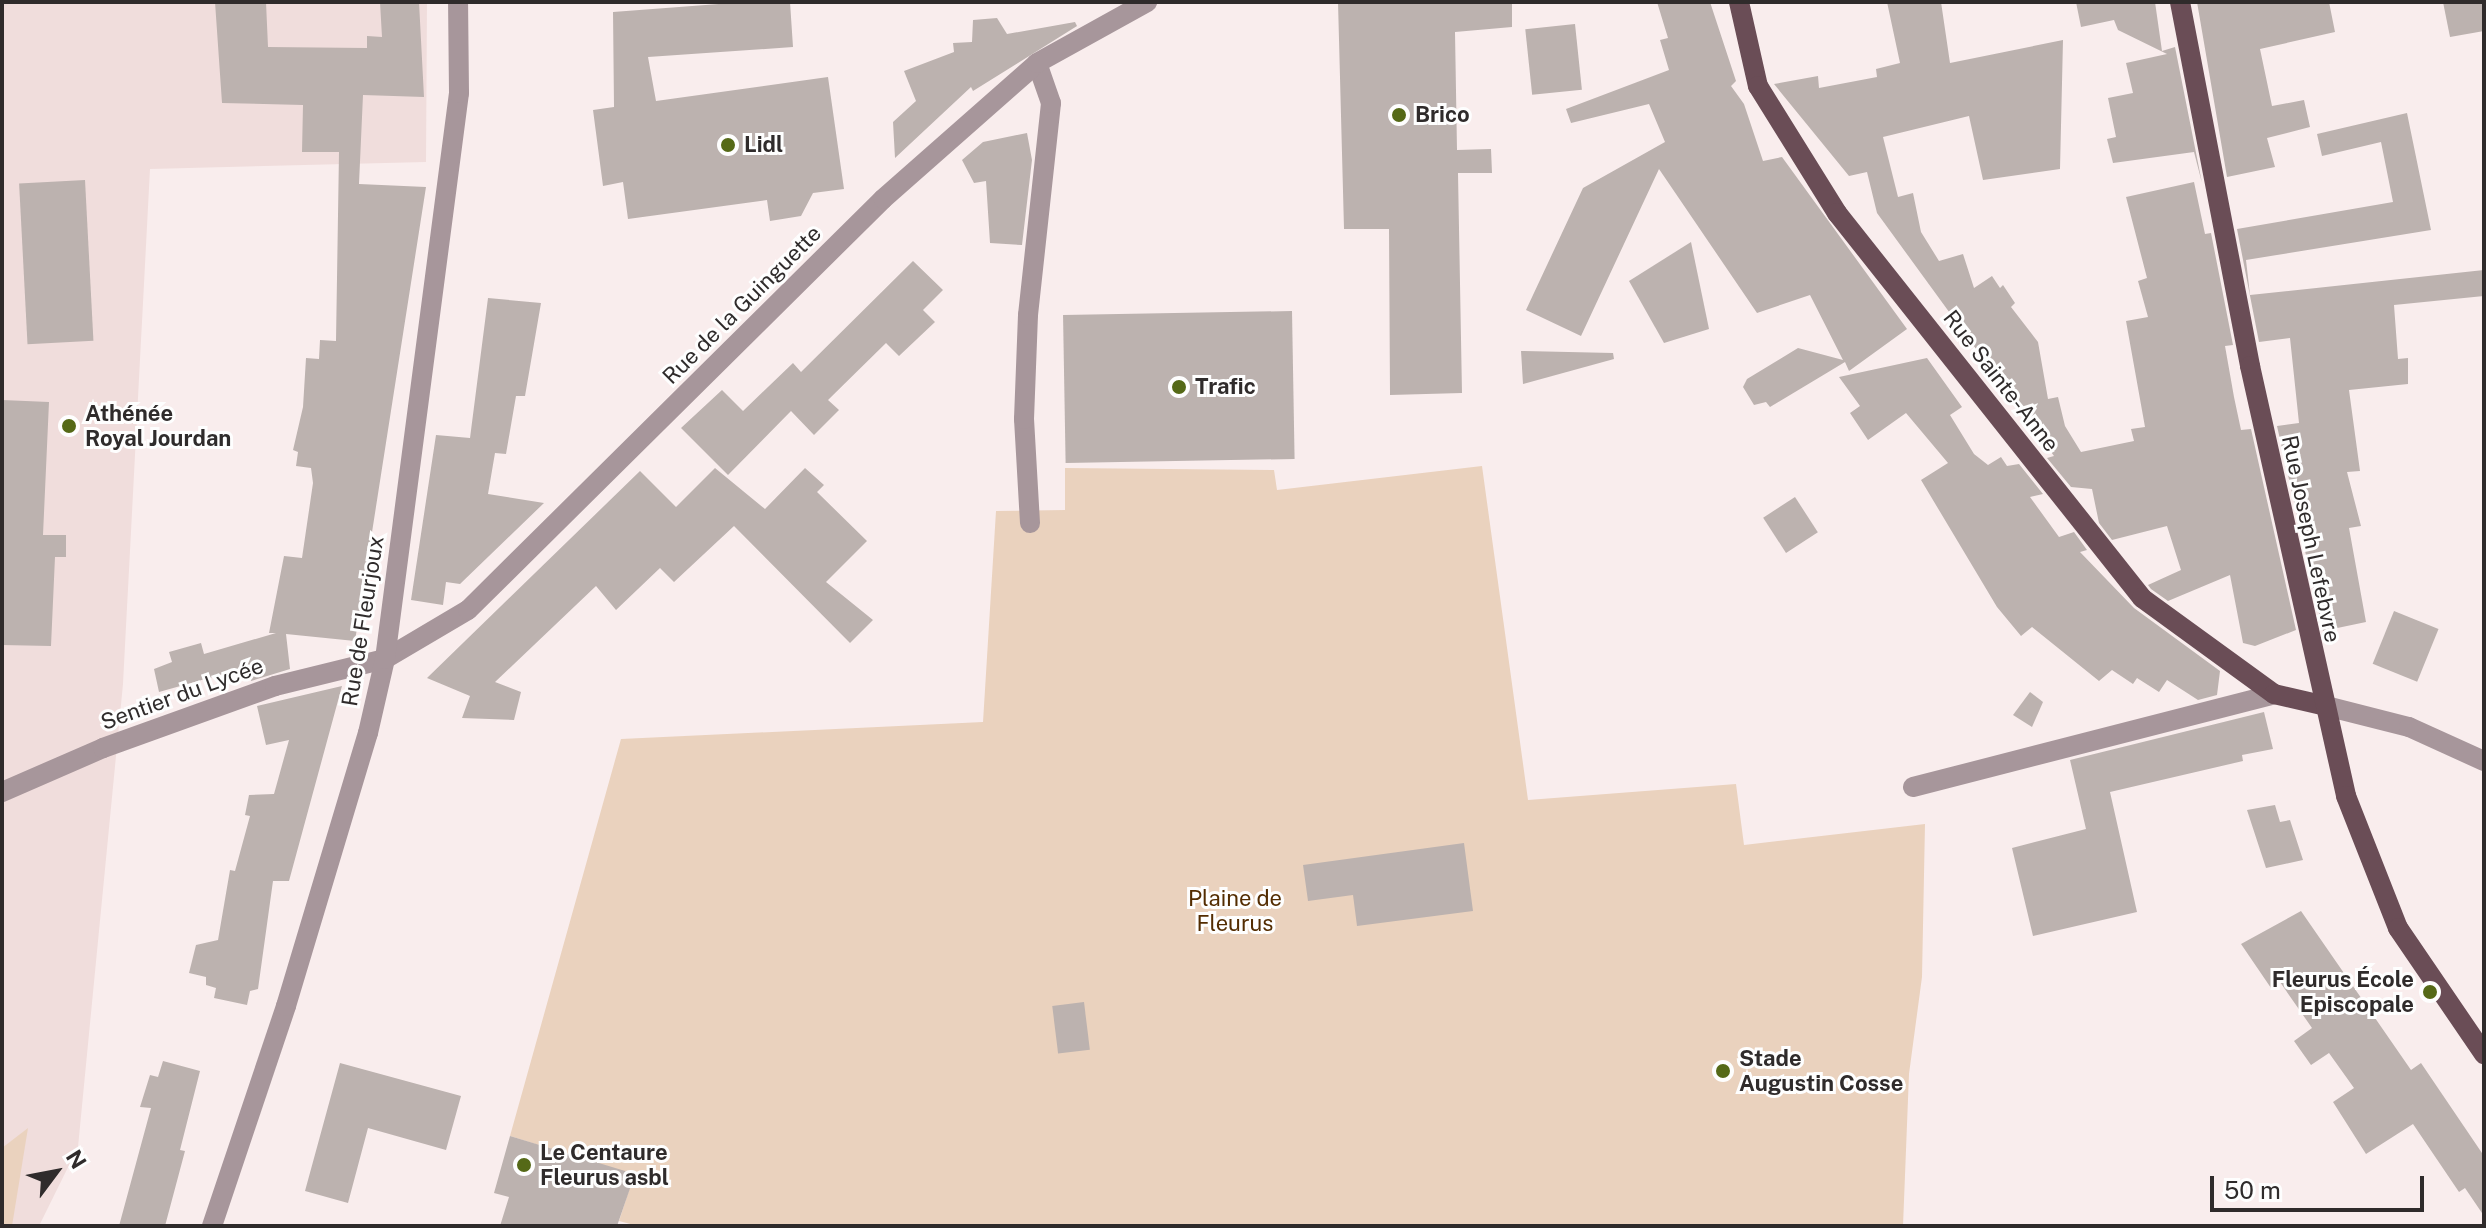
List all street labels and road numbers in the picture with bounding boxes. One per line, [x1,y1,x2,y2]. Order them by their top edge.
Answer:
street label: Rue de la Guinguette [657,220,827,390]
street label: Rue Sainte-Anne [1938,305,2064,457]
street label: Rue Joseph Lefebvre [2276,433,2346,645]
street label: Rue de Fleurjoux [336,534,390,708]
street label: Sentier du Lycée [97,652,267,736]

